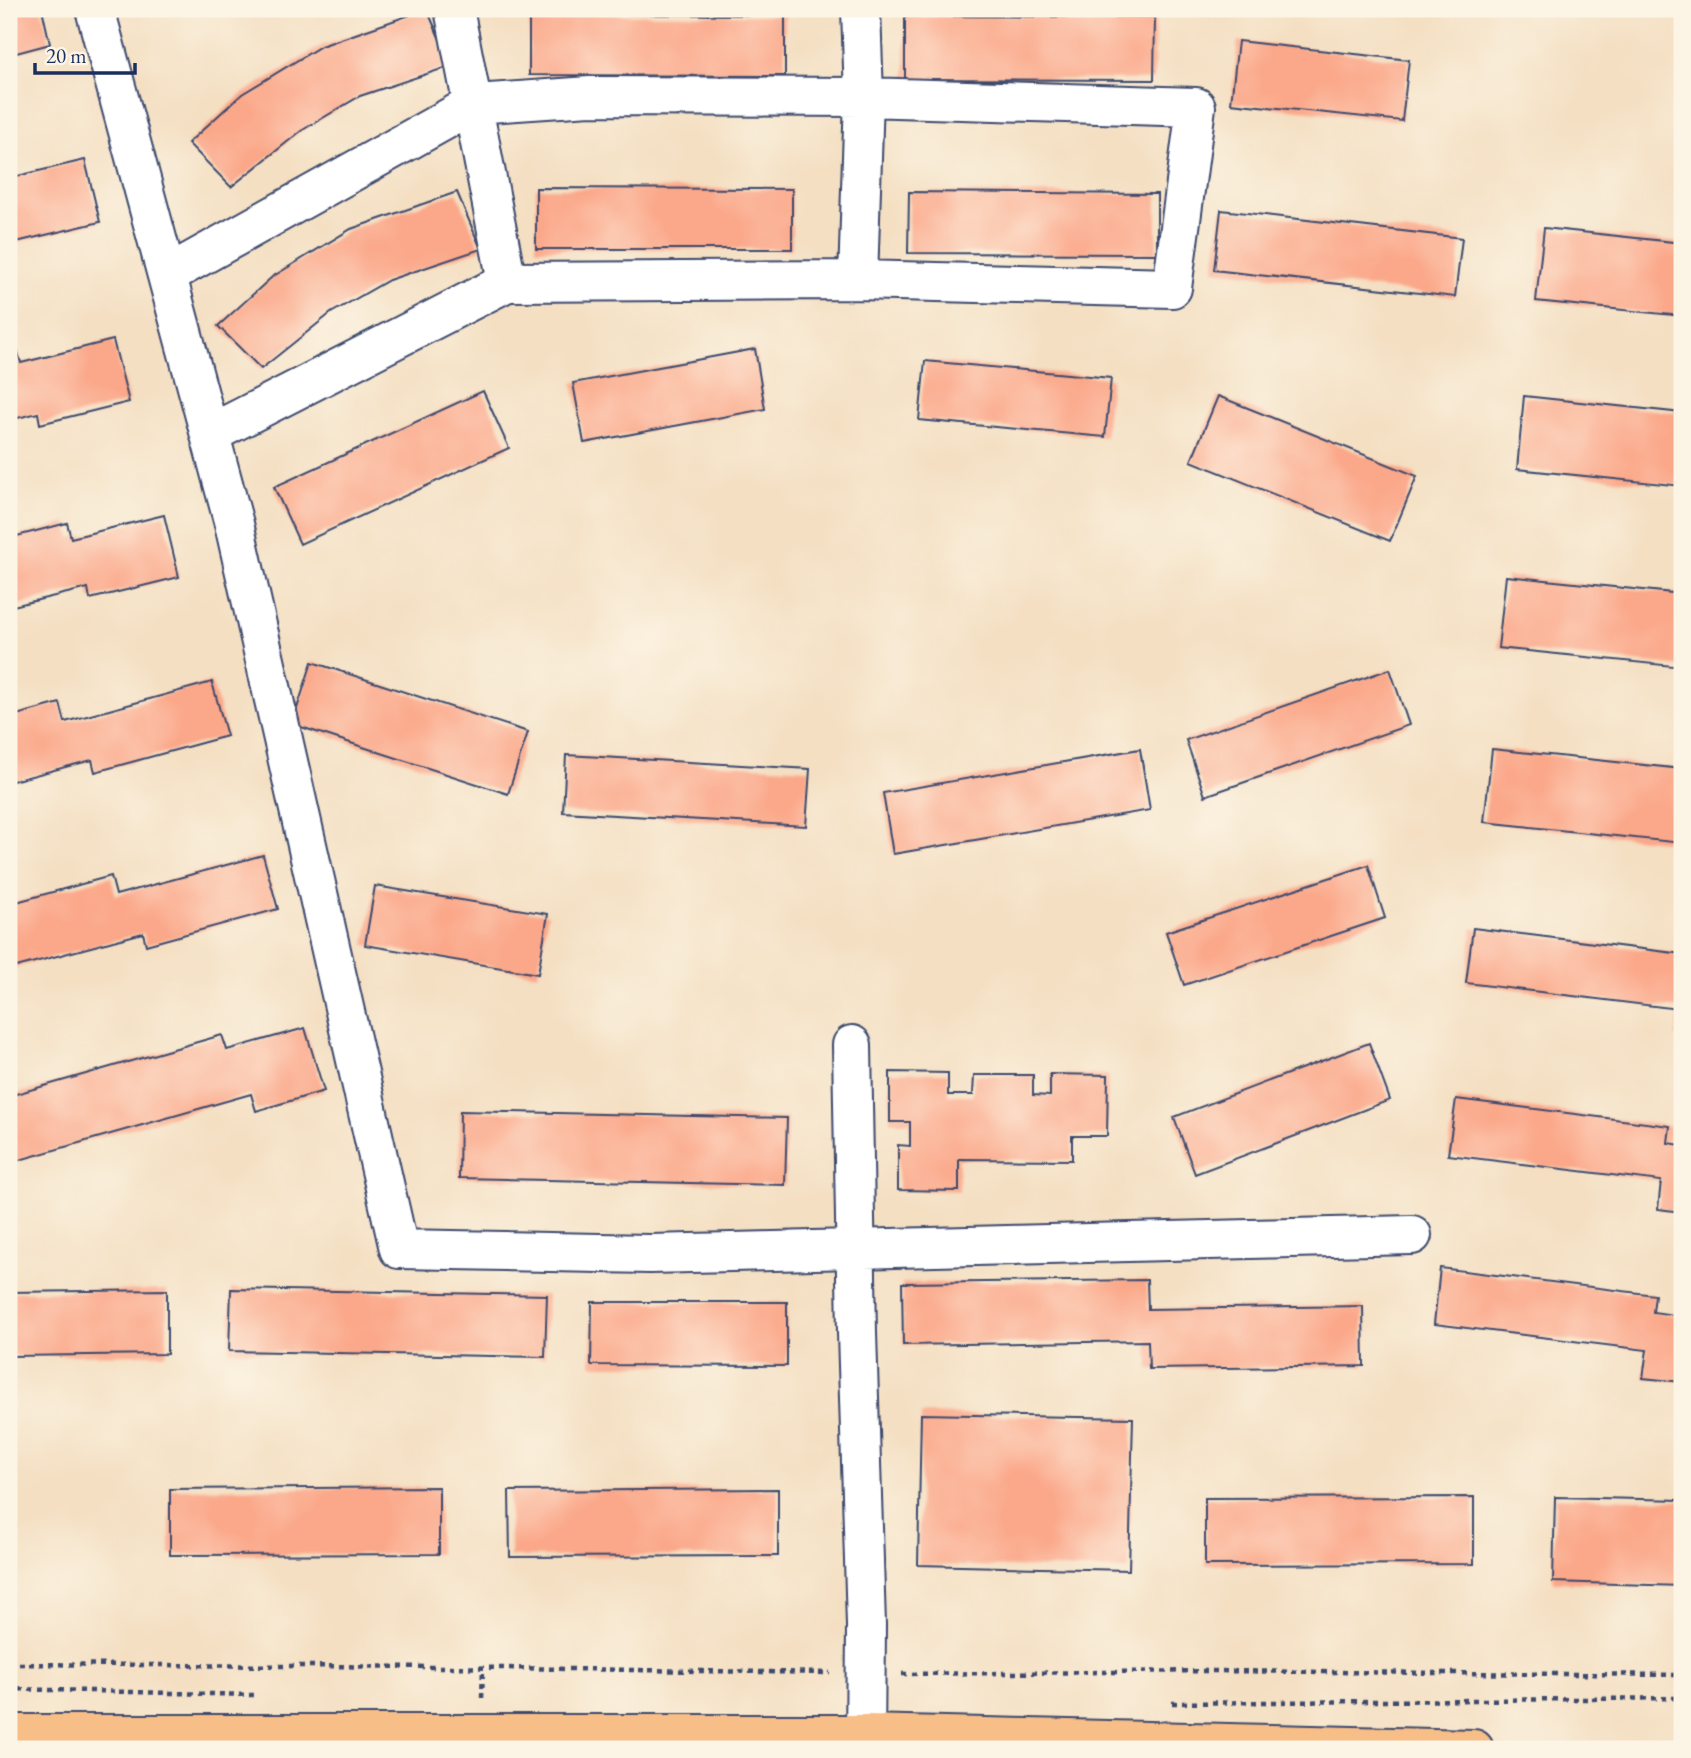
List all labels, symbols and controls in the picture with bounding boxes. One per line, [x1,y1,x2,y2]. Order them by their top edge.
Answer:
scale bar [35,32,135,76]
text: 20 m [46,42,87,69]

